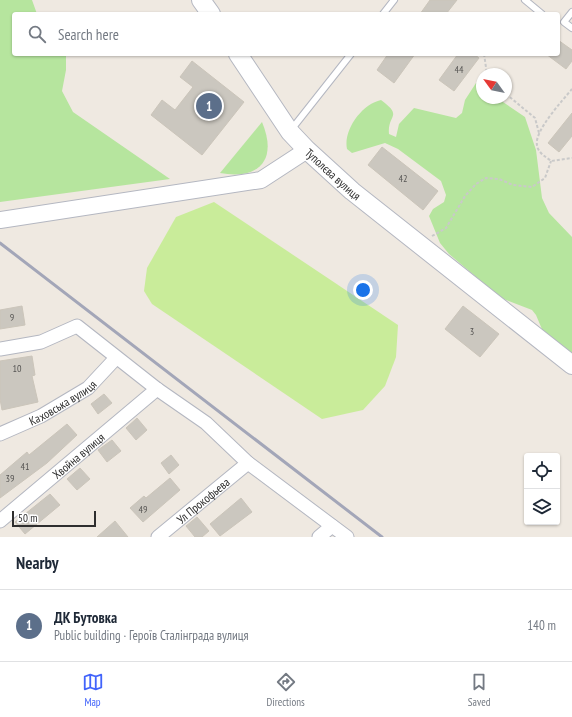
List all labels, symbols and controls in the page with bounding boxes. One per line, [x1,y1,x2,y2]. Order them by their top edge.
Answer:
search box [12,12,560,56]
icon: search [26,23,48,45]
text: Search here [58,25,119,44]
house number: 44 [455,63,464,76]
north arrow [476,68,512,104]
pin: 1 [196,91,222,121]
street label: Туполєва вулиця [302,145,364,203]
house number: 42 [399,172,408,185]
your location [353,280,373,300]
house number: 9 [10,311,14,324]
house number: 3 [470,325,474,338]
house number: 10 [13,362,22,375]
street label: Каховська вулиця [26,377,99,428]
street label: Хвойна вулиця [49,429,107,481]
map controls [524,453,560,525]
button: locate [524,453,560,489]
house number: 41 [21,460,30,473]
house number: 39 [6,472,15,485]
street label: Ул Прокофьева [173,474,232,526]
button: layers [524,489,560,525]
house number: 49 [139,503,148,516]
scale bar [12,509,96,528]
text: 50 m [18,511,37,525]
text: Nearby [16,552,59,574]
text: ДК Бутовка [54,608,117,627]
text: 1 [26,617,32,634]
text: 140 m [527,617,556,634]
text: Public building · Героїв Сталінграда вулиця [54,627,249,644]
tab: Map [82,671,104,709]
tab: Directions [267,671,305,709]
tab: Saved [468,671,490,709]

